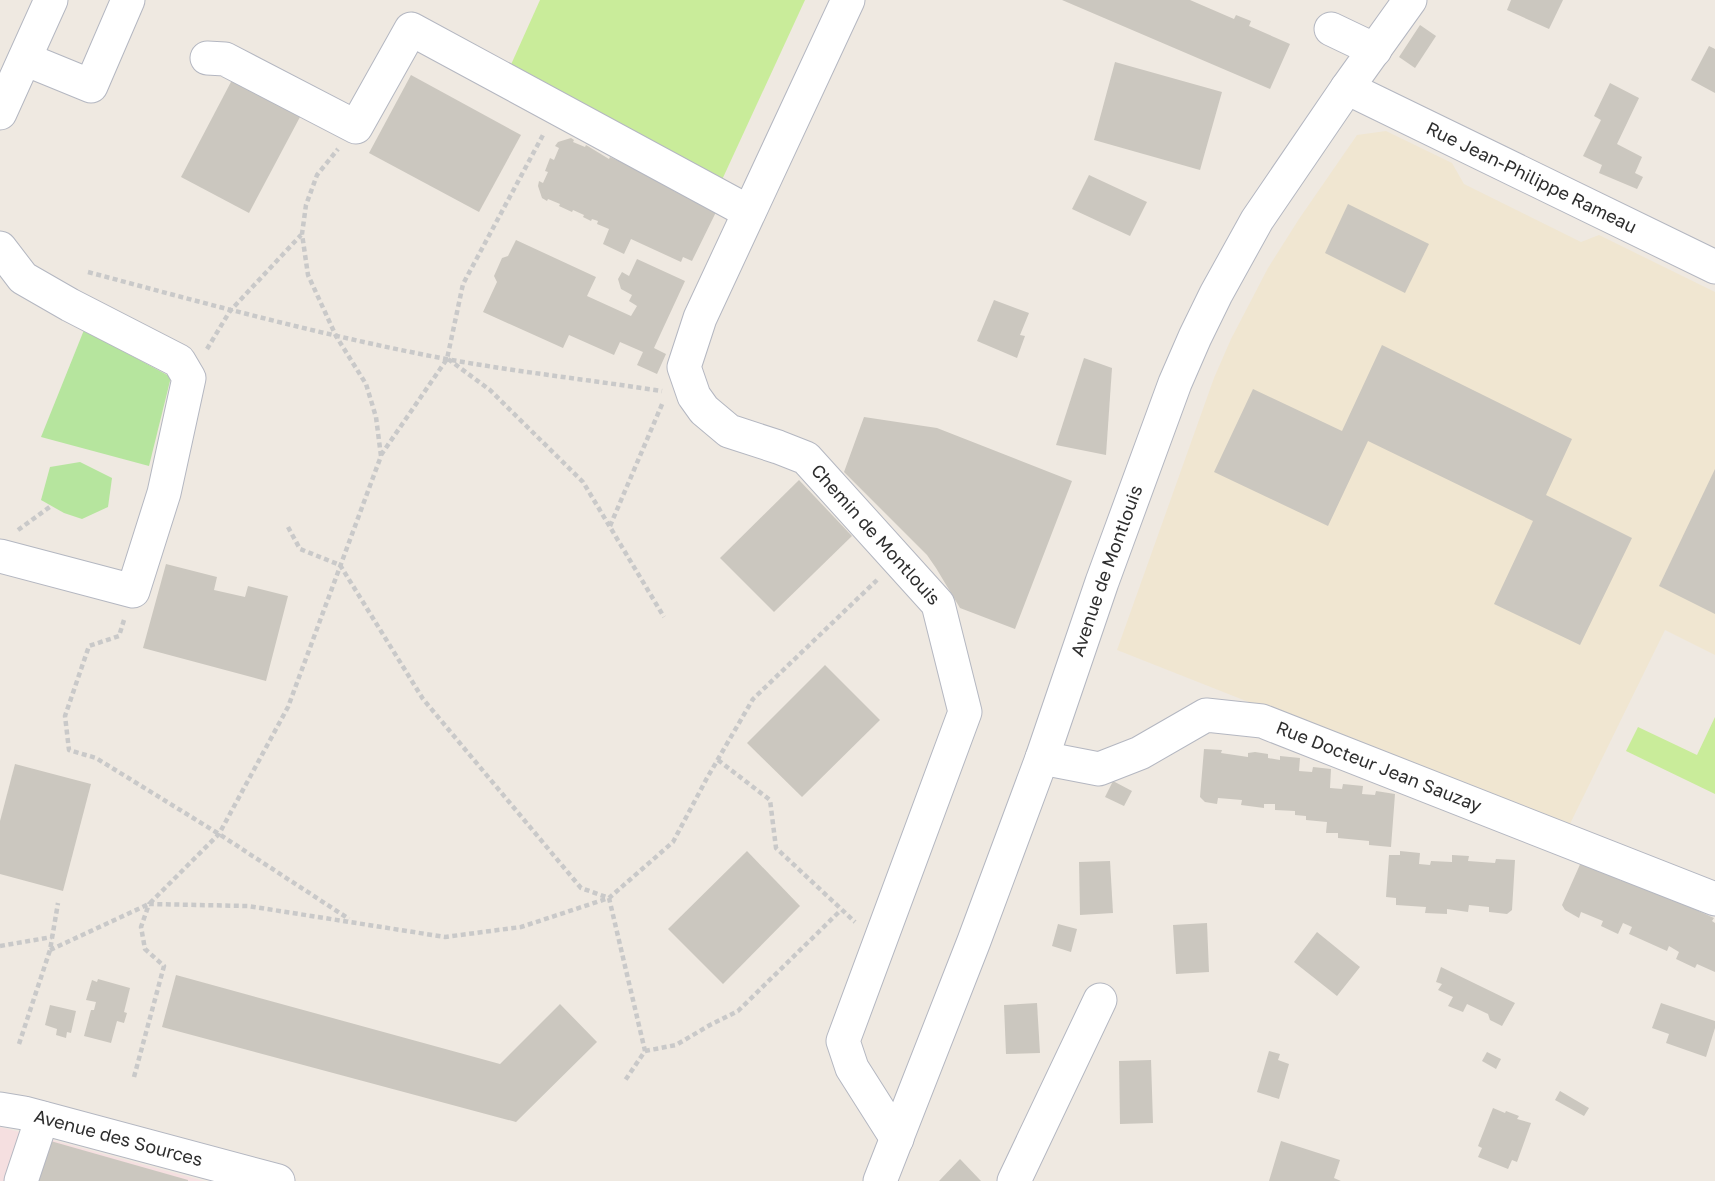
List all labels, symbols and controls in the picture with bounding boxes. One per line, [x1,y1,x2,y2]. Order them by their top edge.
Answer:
street label: Rue Jean-Philippe Rameau [1423,116,1641,237]
street label: Chemin de Montlouis [807,459,945,609]
street label: Avenue de Montlouis [1065,482,1147,659]
street label: Rue Docteur Jean Sauzay [1273,716,1485,816]
street label: Avenue des Sources [32,1104,205,1170]

